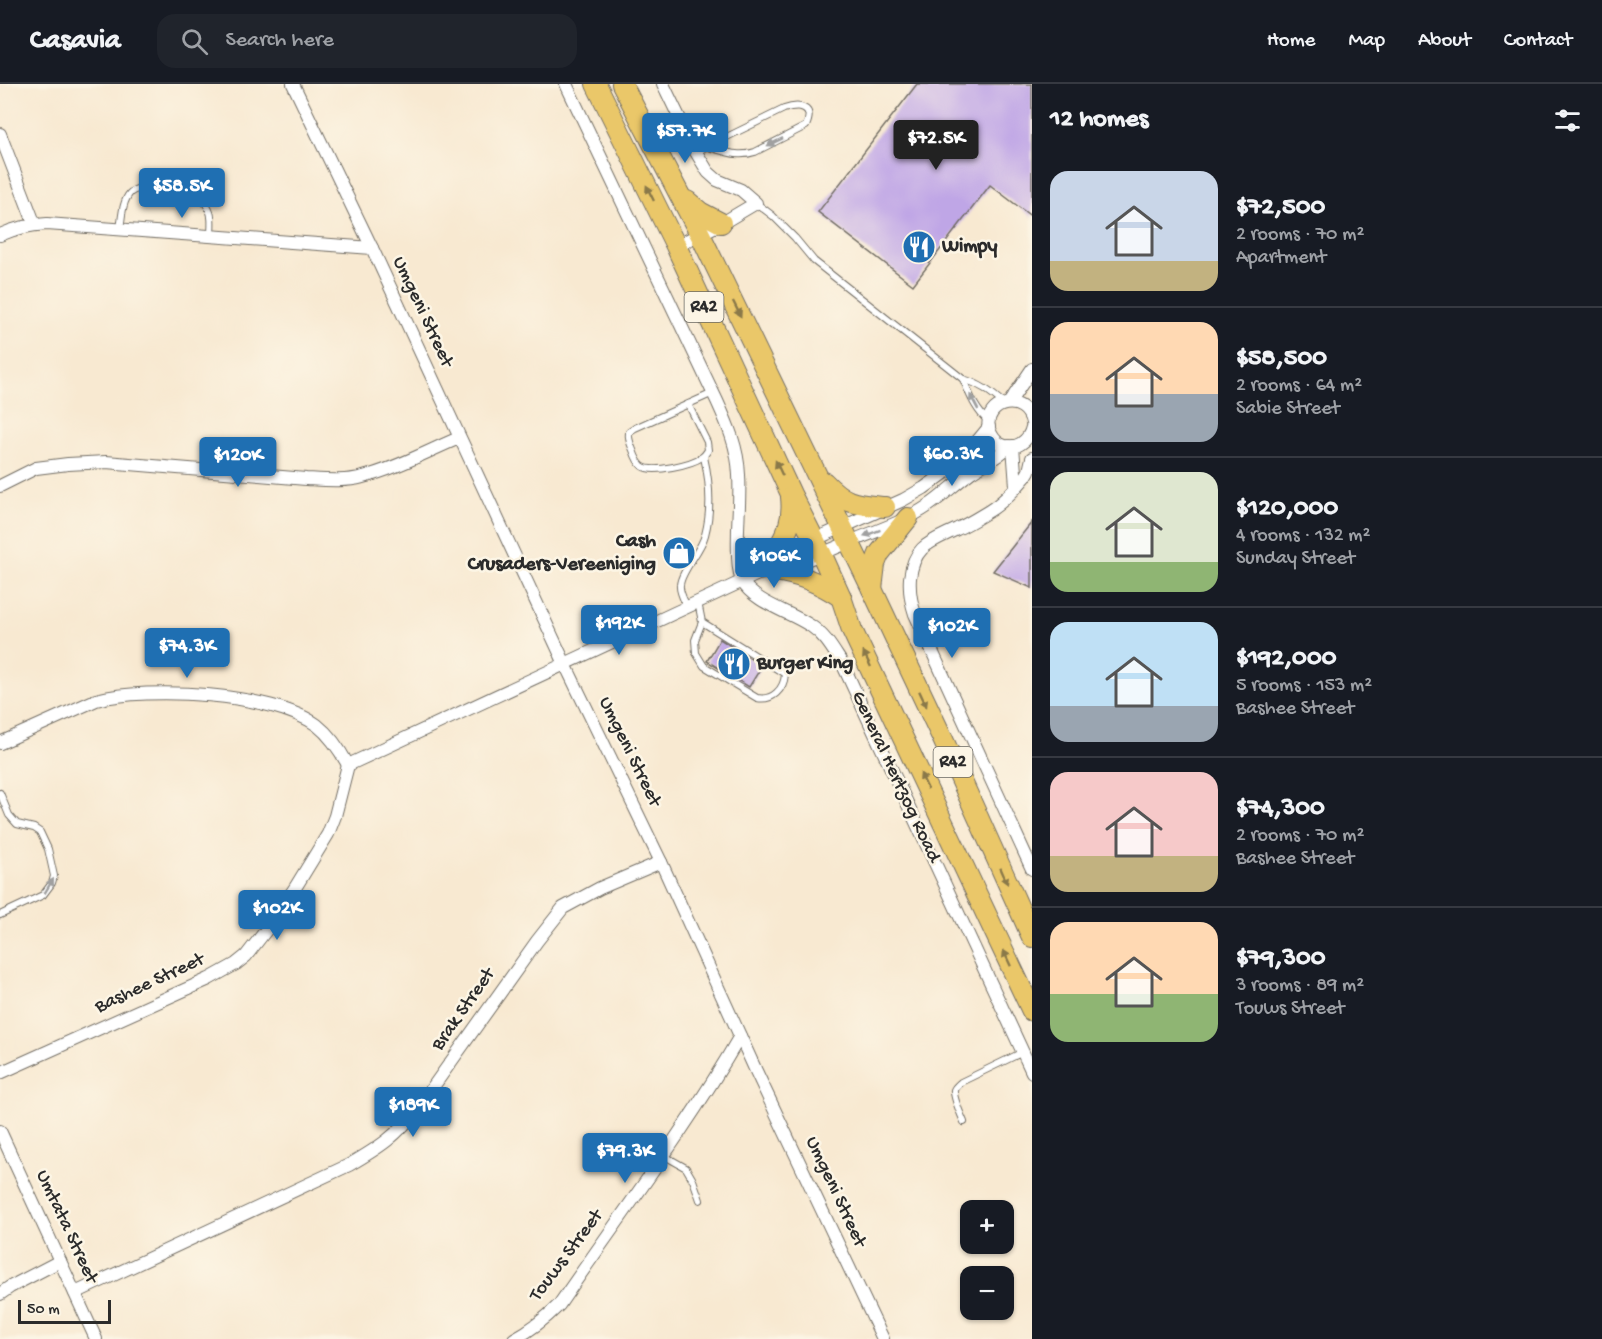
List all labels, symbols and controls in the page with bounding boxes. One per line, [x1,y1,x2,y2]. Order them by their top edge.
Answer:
search box [157,14,577,68]
text: Casavia [30,25,121,58]
icon: search [178,25,211,58]
text: Search here [226,28,334,54]
text: Home [1267,29,1315,54]
text: Map [1348,29,1385,54]
text: About [1418,29,1471,54]
text: Contact [1504,29,1572,54]
icon: filters [1551,104,1584,137]
text: 12 homes [1050,105,1148,136]
pin: $57.7K [636,113,734,164]
pin: $72.5K [887,120,985,171]
text: $57.7K [656,121,714,144]
text: $72.5K [907,128,965,151]
one-way arrow [767,137,784,147]
pin: $58.5K [133,168,231,219]
text: $58.5K [153,176,211,199]
one-way arrow [645,185,655,202]
text: $72,500 [1236,193,1325,224]
icon: home [1098,195,1170,267]
text: 2 rooms · 70 m² [1236,224,1364,247]
restaurant icon: Wimpy [901,229,937,265]
place label: Wimpy [941,236,997,259]
text: Apartment [1236,247,1326,270]
street label: Umgeni Street [386,253,458,373]
road number: R42 [684,292,724,322]
one-way arrow [732,300,741,317]
text: $58,500 [1236,344,1327,375]
icon: home [1098,346,1170,418]
text: 2 rooms · 64 m² [1236,375,1362,398]
one-way arrow [969,393,979,411]
text: Sabie Street [1236,398,1340,421]
pin: $60.3K [903,436,1001,487]
pin: $120K [196,437,280,488]
text: $60.3K [923,444,981,467]
text: $120K [213,445,263,468]
one-way arrow [774,459,783,476]
text: $120,000 [1236,494,1338,525]
icon: home [1098,496,1170,568]
text: 4 rooms · 132 m² [1236,525,1370,548]
one-way arrow [863,529,881,538]
place label: Cash Crusaders-Vereeniging [467,531,656,577]
shop icon: Cash Crusaders-Vereeniging [661,535,697,571]
pin: $106K [732,538,816,589]
text: $106K [749,546,799,569]
text: Sunday Street [1236,548,1355,571]
pin: $192K [577,605,661,656]
pin: $102K [910,608,994,659]
text: $192K [595,613,643,636]
text: $102K [927,616,977,639]
pin: $74.3K [138,628,236,679]
text: $74.3K [159,636,215,659]
text: $192,000 [1236,644,1336,675]
restaurant icon: Burger King [716,646,752,682]
icon: home [1098,646,1170,718]
one-way arrow [862,650,872,668]
place label: Burger King [756,653,853,676]
text: 5 rooms · 153 m² [1236,675,1372,698]
street label: General Hertzog Road [845,688,946,868]
one-way arrow [919,690,928,707]
street label: Umgeni Street [593,693,666,812]
text: Bashee Street [1236,698,1354,721]
road number: R42 [934,747,972,777]
one-way arrow [920,773,929,790]
text: $74,300 [1236,794,1325,825]
icon: home [1098,796,1170,868]
text: 2 rooms · 70 m² [1236,825,1364,848]
text: Bashee Street [1236,848,1354,871]
one-way arrow [1000,868,1009,885]
one-way arrow [43,878,54,894]
pin: $102K [235,890,319,941]
text: $102K [252,898,302,921]
text: $79,300 [1236,944,1325,975]
icon: home [1098,946,1170,1018]
street label: Bashee Street [91,948,210,1020]
one-way arrow [1003,949,1012,966]
street label: Brak Street [427,963,502,1056]
text: 3 rooms · 89 m² [1236,975,1364,998]
text: Touws Street [1236,998,1344,1021]
pin: $189K [371,1087,455,1138]
text: $189K [388,1095,438,1118]
pin: $79.3K [576,1133,674,1184]
street label: Umgeni Street [799,1133,871,1253]
text: $79.3K [596,1141,654,1164]
street label: Umtata Street [30,1167,103,1289]
map controls [960,1200,1014,1320]
button: + [960,1200,1014,1254]
street label: Touws Street [525,1204,610,1307]
button: − [960,1266,1014,1320]
scale bar [18,1297,111,1324]
text: 50 m [27,1301,60,1320]

